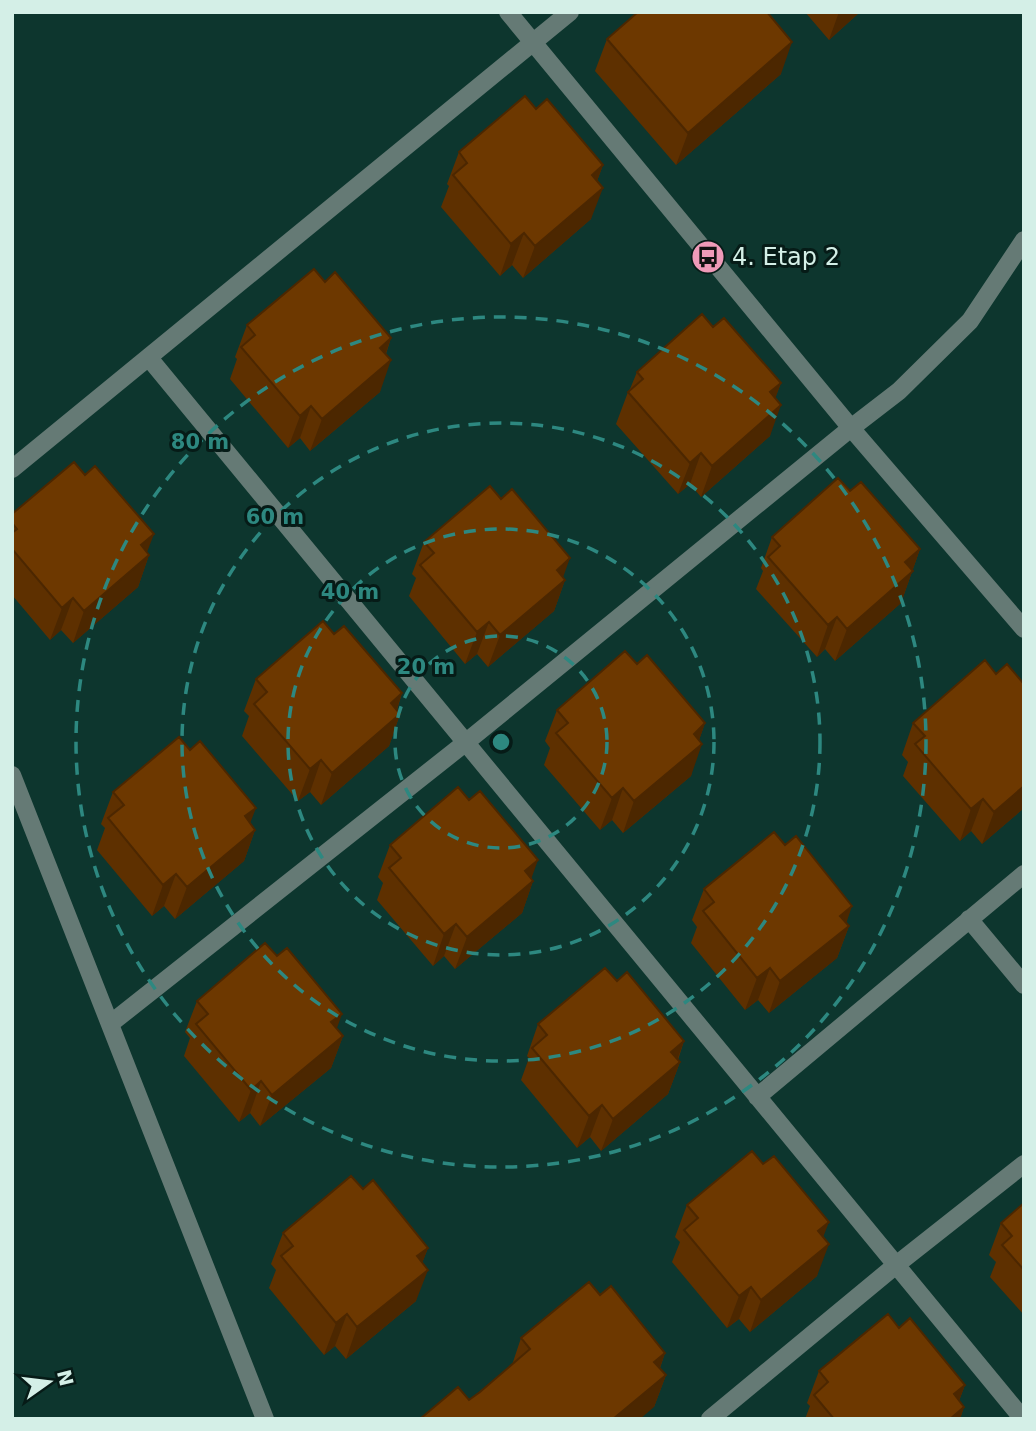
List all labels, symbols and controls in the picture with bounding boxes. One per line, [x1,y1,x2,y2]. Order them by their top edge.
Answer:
bus stop icon: 4. Etap 2 [689,238,727,276]
place label: 4. Etap 2 [732,243,840,271]
text: 80 m [171,430,229,454]
text: 60 m [246,505,304,529]
text: 40 m [321,580,379,604]
text: 20 m [397,655,455,679]
centre of rings [489,730,513,754]
north arrow [14,1347,84,1417]
text: N [53,1368,78,1388]

